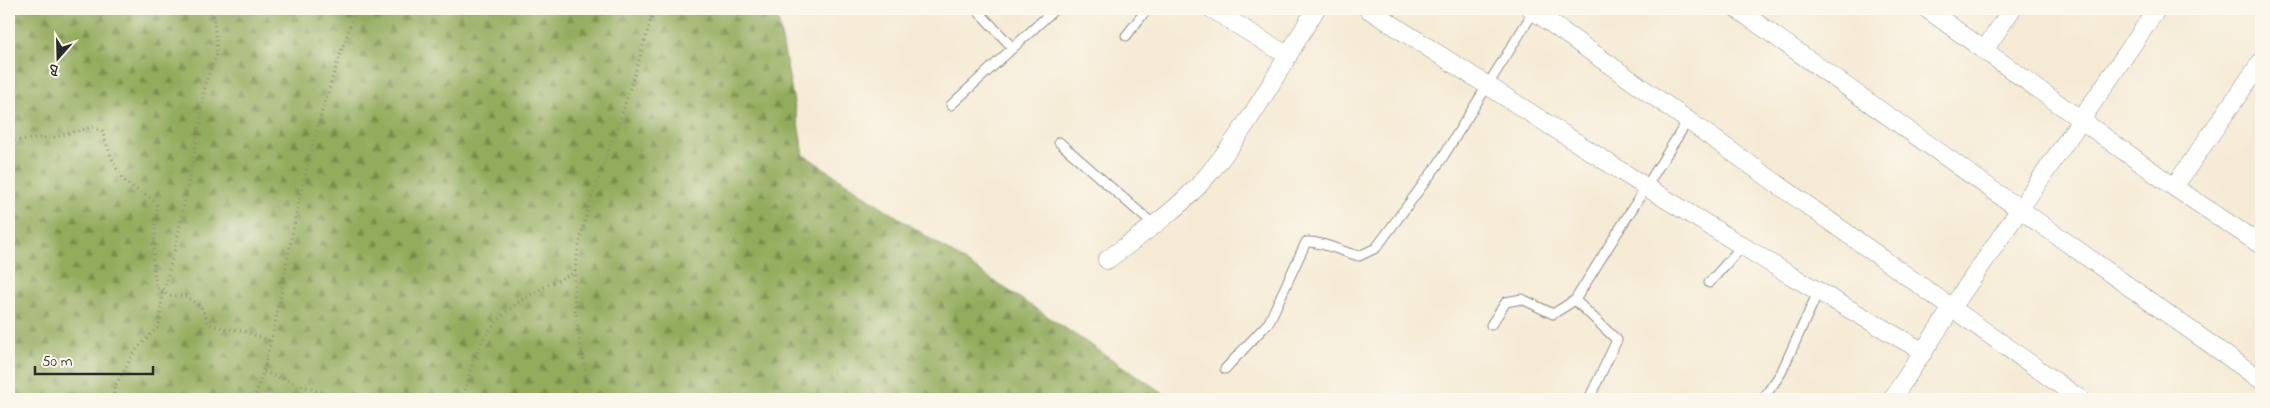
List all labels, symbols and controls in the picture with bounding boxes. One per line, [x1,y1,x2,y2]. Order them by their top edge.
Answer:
north arrow [32,32,82,82]
text: B [46,57,63,81]
scale bar [35,343,152,375]
text: 50 m [42,351,73,373]

